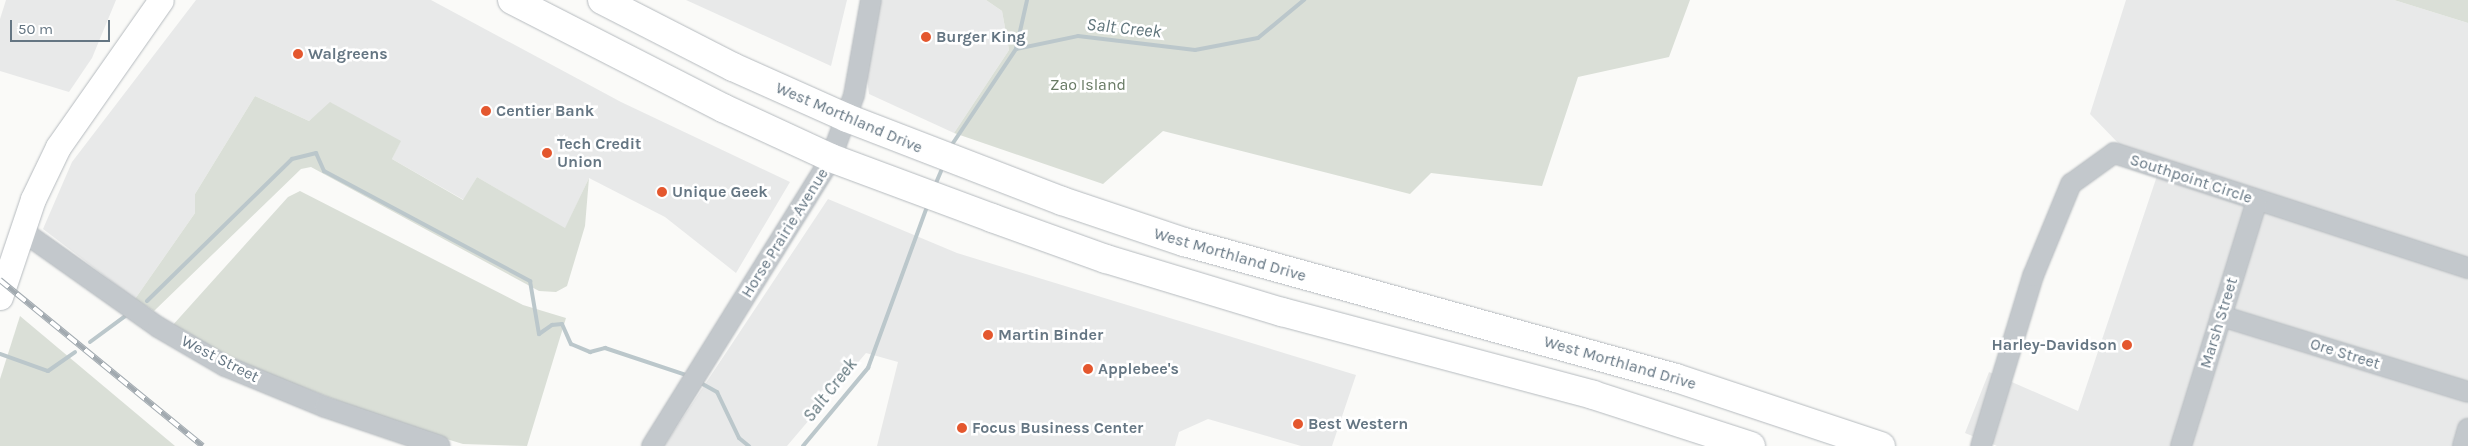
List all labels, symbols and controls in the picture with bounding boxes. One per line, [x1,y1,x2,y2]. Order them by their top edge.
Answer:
scale bar [12,10,112,42]
water label: Salt Creek [1085,13,1163,43]
text: 50 m [18,20,53,38]
place label: Burger King [936,27,1026,47]
marker: Burger King [920,31,932,43]
place label: Walgreens [308,44,388,64]
marker: Walgreens [292,48,304,60]
park label: Zao Island [1050,75,1126,95]
street label: West Morthland Drive [773,78,925,158]
place label: Centier Bank [496,101,594,121]
marker: Centier Bank [480,105,492,117]
place label: Tech Credit Union [557,134,641,172]
marker: Tech Credit Union [541,147,553,159]
street label: Southpoint Circle [2127,150,2255,208]
street label: Horse Prairie Avenue [737,165,833,301]
place label: Unique Geek [672,182,768,202]
marker: Unique Geek [656,186,668,198]
street label: West Morthland Drive [1152,224,1308,286]
street label: Marsh Street [2196,275,2242,371]
place label: Martin Binder [998,325,1103,345]
marker: Martin Binder [982,329,994,341]
street label: West Street [178,331,262,387]
street label: West Morthland Drive [1542,332,1698,394]
street label: Ore Street [2308,334,2382,374]
place label: Harley-Davidson [1992,335,2117,355]
marker: Harley-Davidson [2121,339,2133,351]
water label: Salt Creek [798,354,862,426]
place label: Applebee's [1098,359,1179,379]
marker: Applebee's [1082,363,1094,375]
place label: Best Western [1308,414,1408,434]
place label: Focus Business Center [972,418,1143,438]
marker: Best Western [1292,418,1304,430]
marker: Focus Business Center [956,422,968,434]

